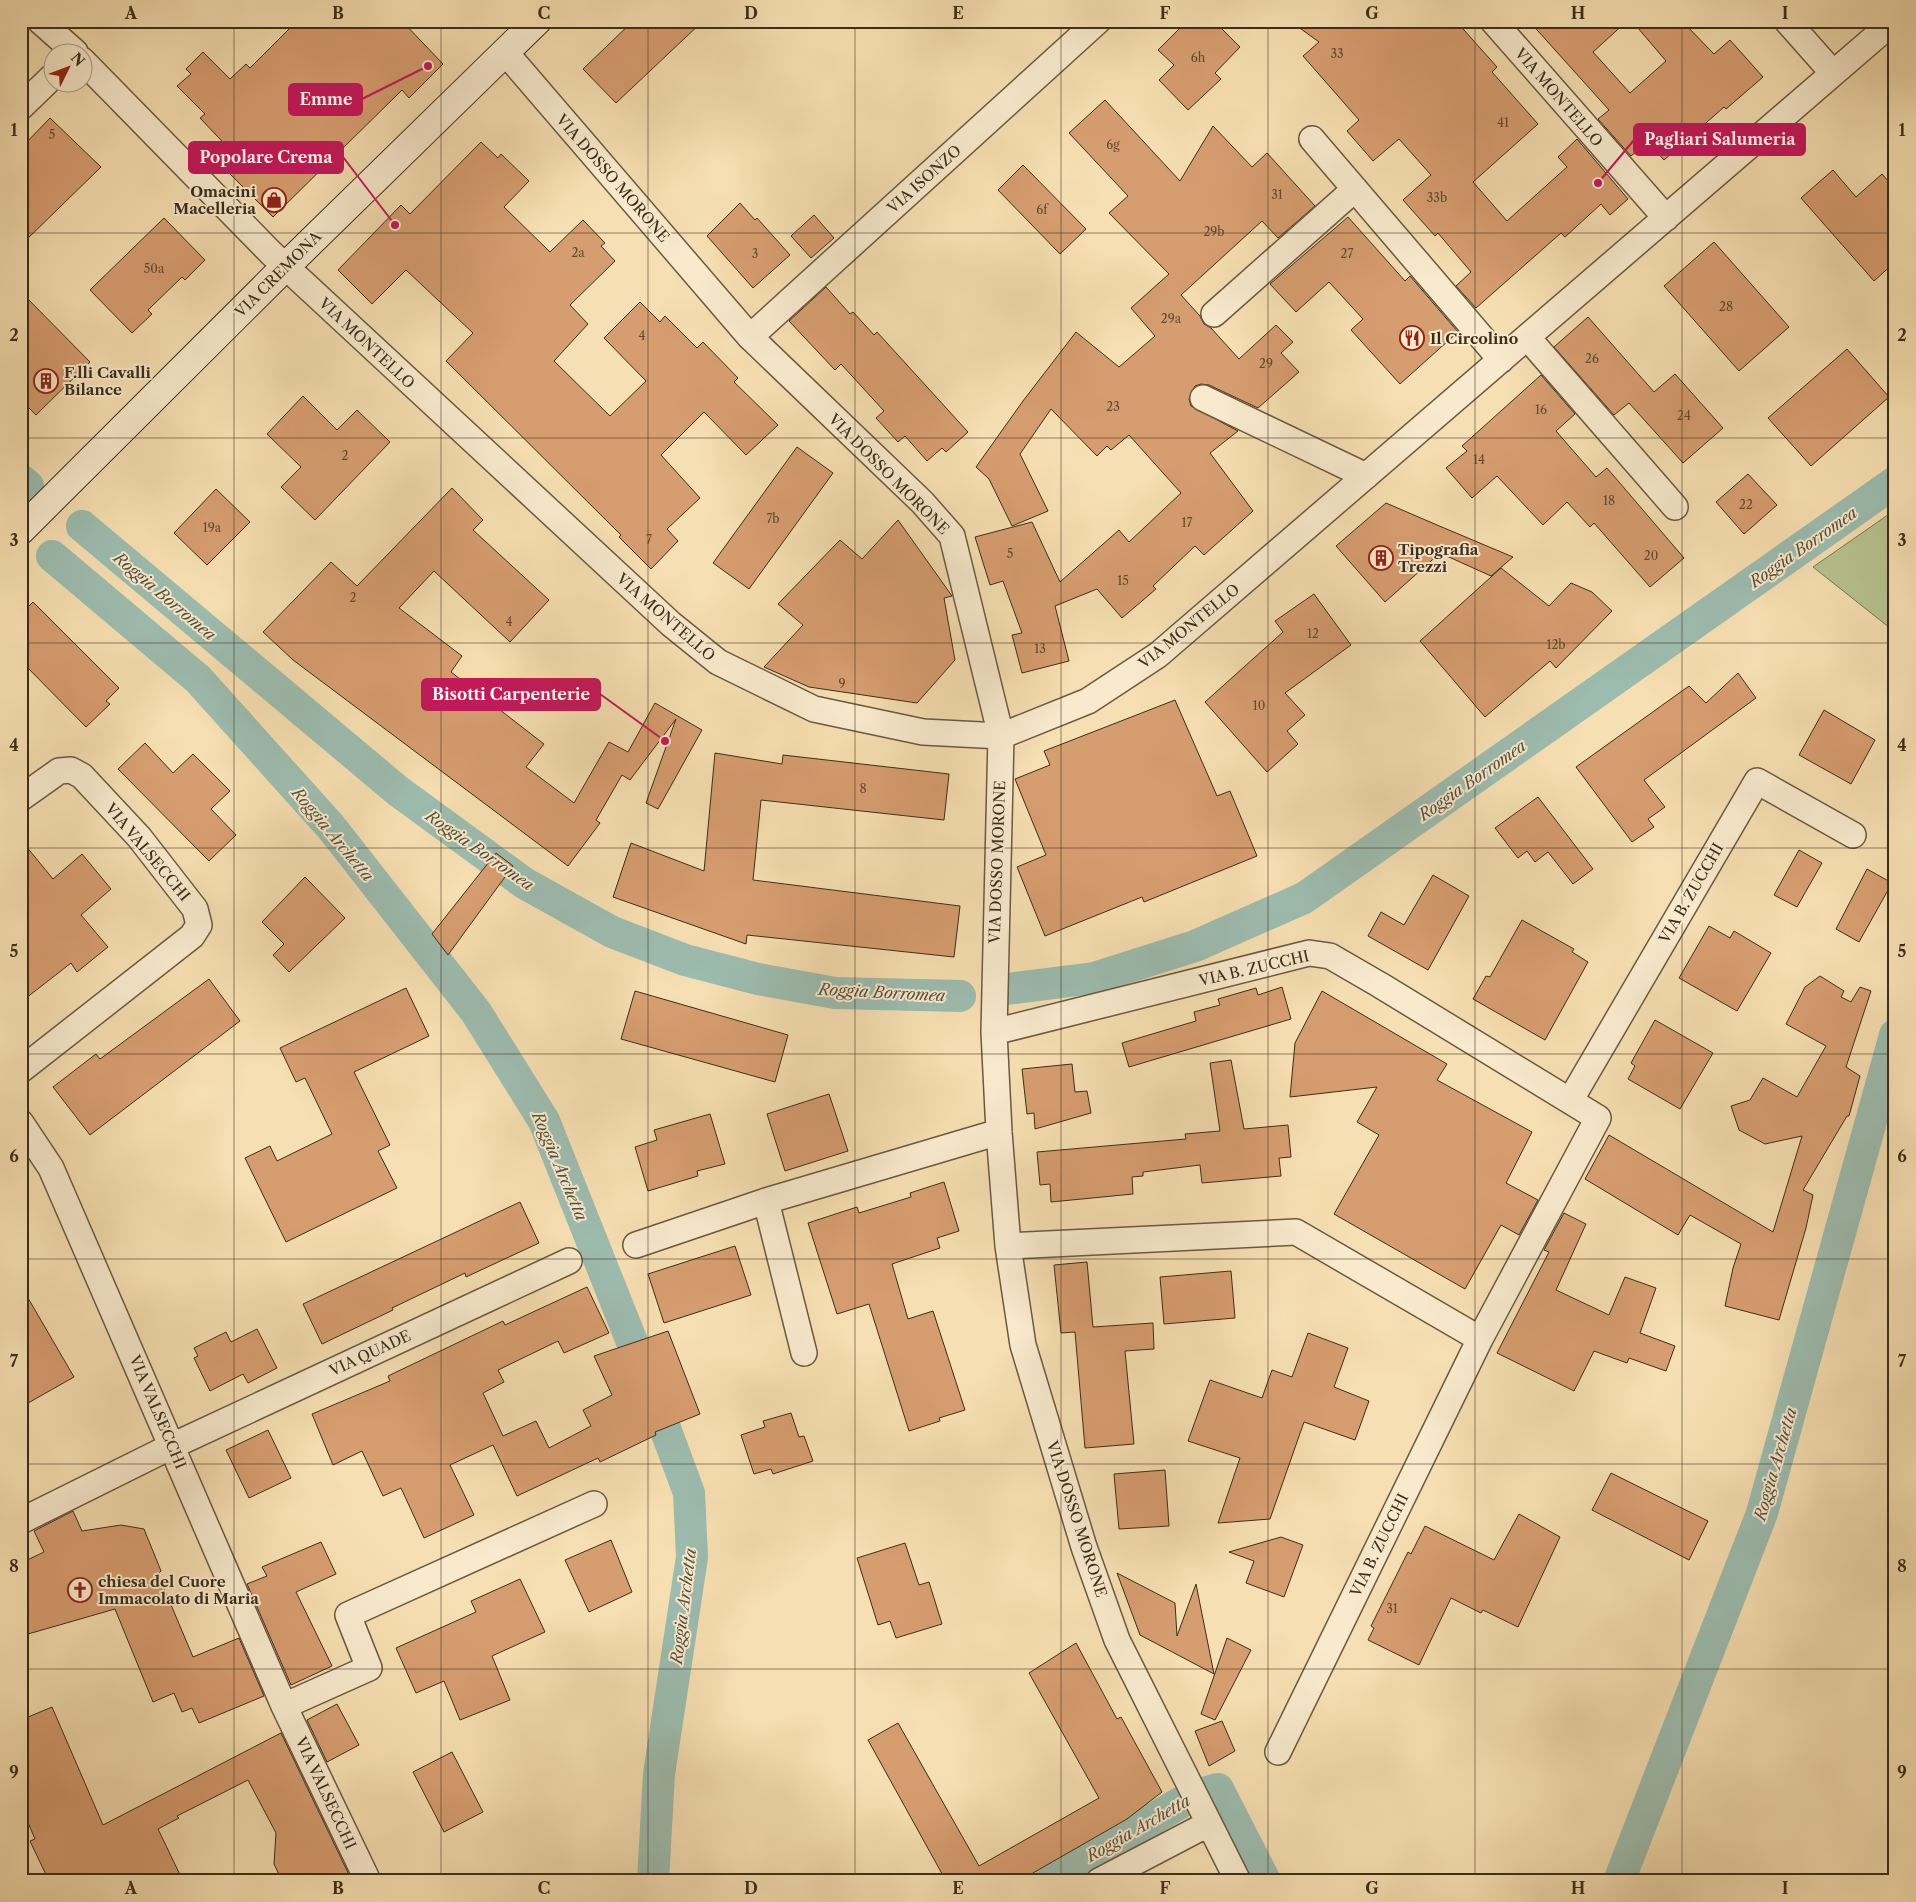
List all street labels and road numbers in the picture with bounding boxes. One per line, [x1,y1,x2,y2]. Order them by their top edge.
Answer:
street label: VIA MONTELLO [1510,43,1607,150]
street label: VIA DOSSO MORONE [552,109,674,246]
street label: VIA ISONZO [882,141,965,218]
street label: VIA CREMONA [230,226,326,322]
street label: VIA MONTELLO [314,293,419,392]
street label: VIA DOSSO MORONE [824,409,953,538]
street label: VIA MONTELLO [612,568,719,665]
street label: VIA MONTELLO [1134,579,1243,673]
street label: VIA DOSSO MORONE [985,780,1009,945]
street label: VIA VALSECCHI [101,798,194,905]
street label: VIA B. ZUCCHI [1654,839,1727,947]
street label: VIA B. ZUCCHI [1196,946,1311,990]
street label: VIA QUADE [325,1326,414,1381]
street label: VIA VALSECCHI [125,1351,191,1472]
street label: VIA DOSSO MORONE [1042,1437,1111,1600]
street label: VIA B. ZUCCHI [1345,1490,1412,1601]
street label: VIA VALSECCHI [291,1733,360,1852]

